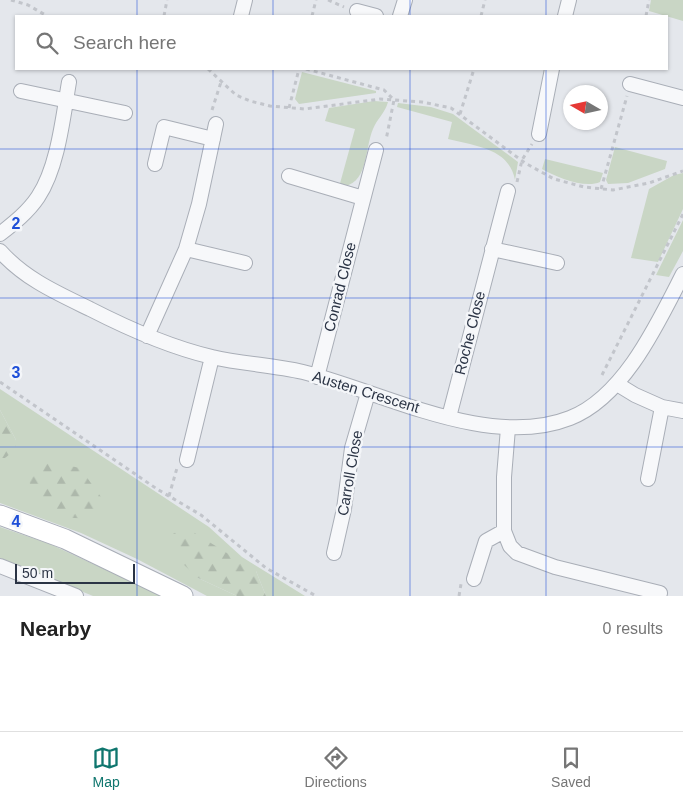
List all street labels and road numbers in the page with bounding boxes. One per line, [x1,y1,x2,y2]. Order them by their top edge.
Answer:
street label: Conrad Close [320,240,359,333]
street label: Roche Close [451,289,488,377]
street label: Austen Crescent [311,367,422,416]
street label: Carroll Close [334,429,365,517]

